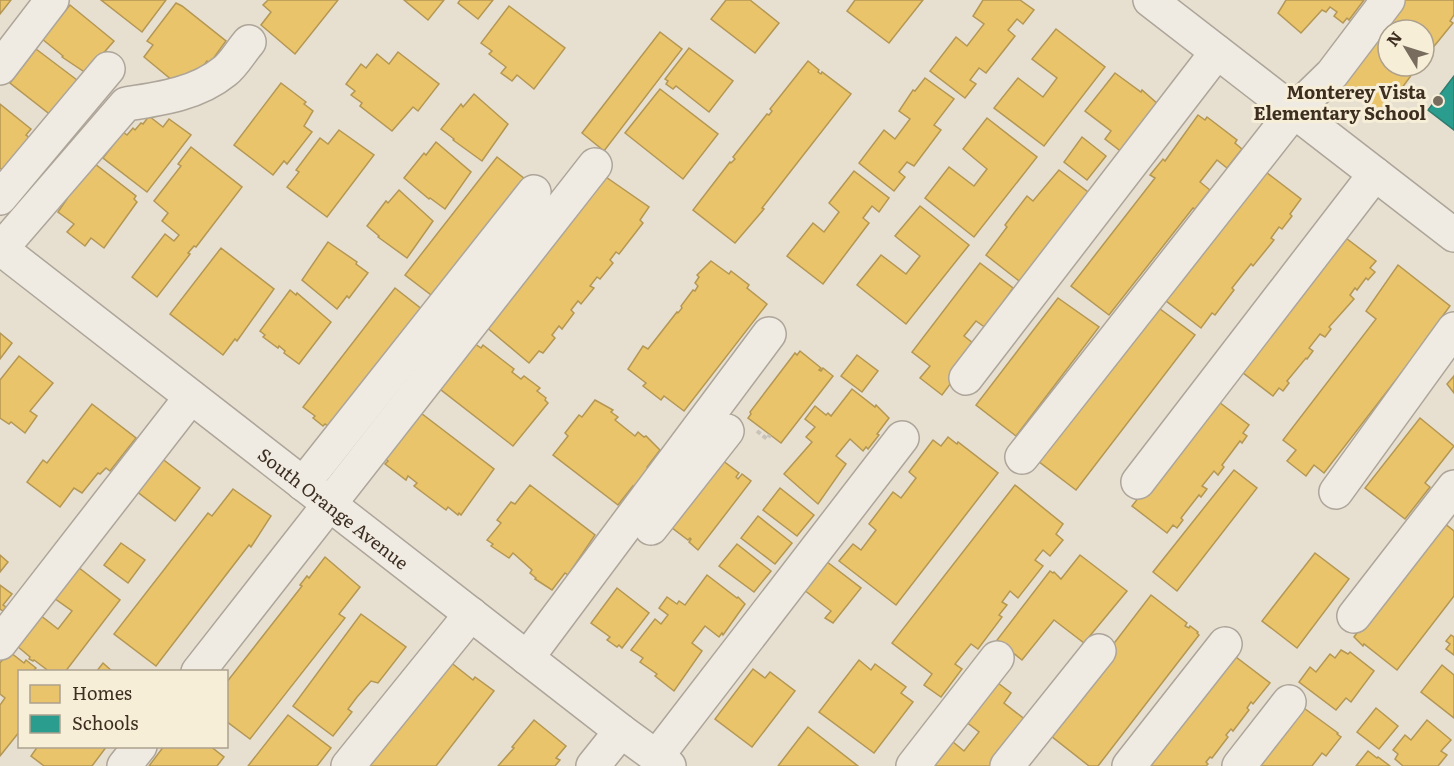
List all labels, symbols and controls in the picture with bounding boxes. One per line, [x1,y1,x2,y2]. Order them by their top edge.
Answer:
north arrow [1376,18,1436,78]
text: N [1380,25,1407,51]
place label: Monterey Vista Elementary School [1254,78,1427,126]
marker: Monterey Vista Elementary School [1431,94,1445,108]
street label: South Orange Avenue [253,440,415,575]
legend [18,670,228,748]
text: Homes [72,679,132,706]
text: Schools [72,709,138,736]

